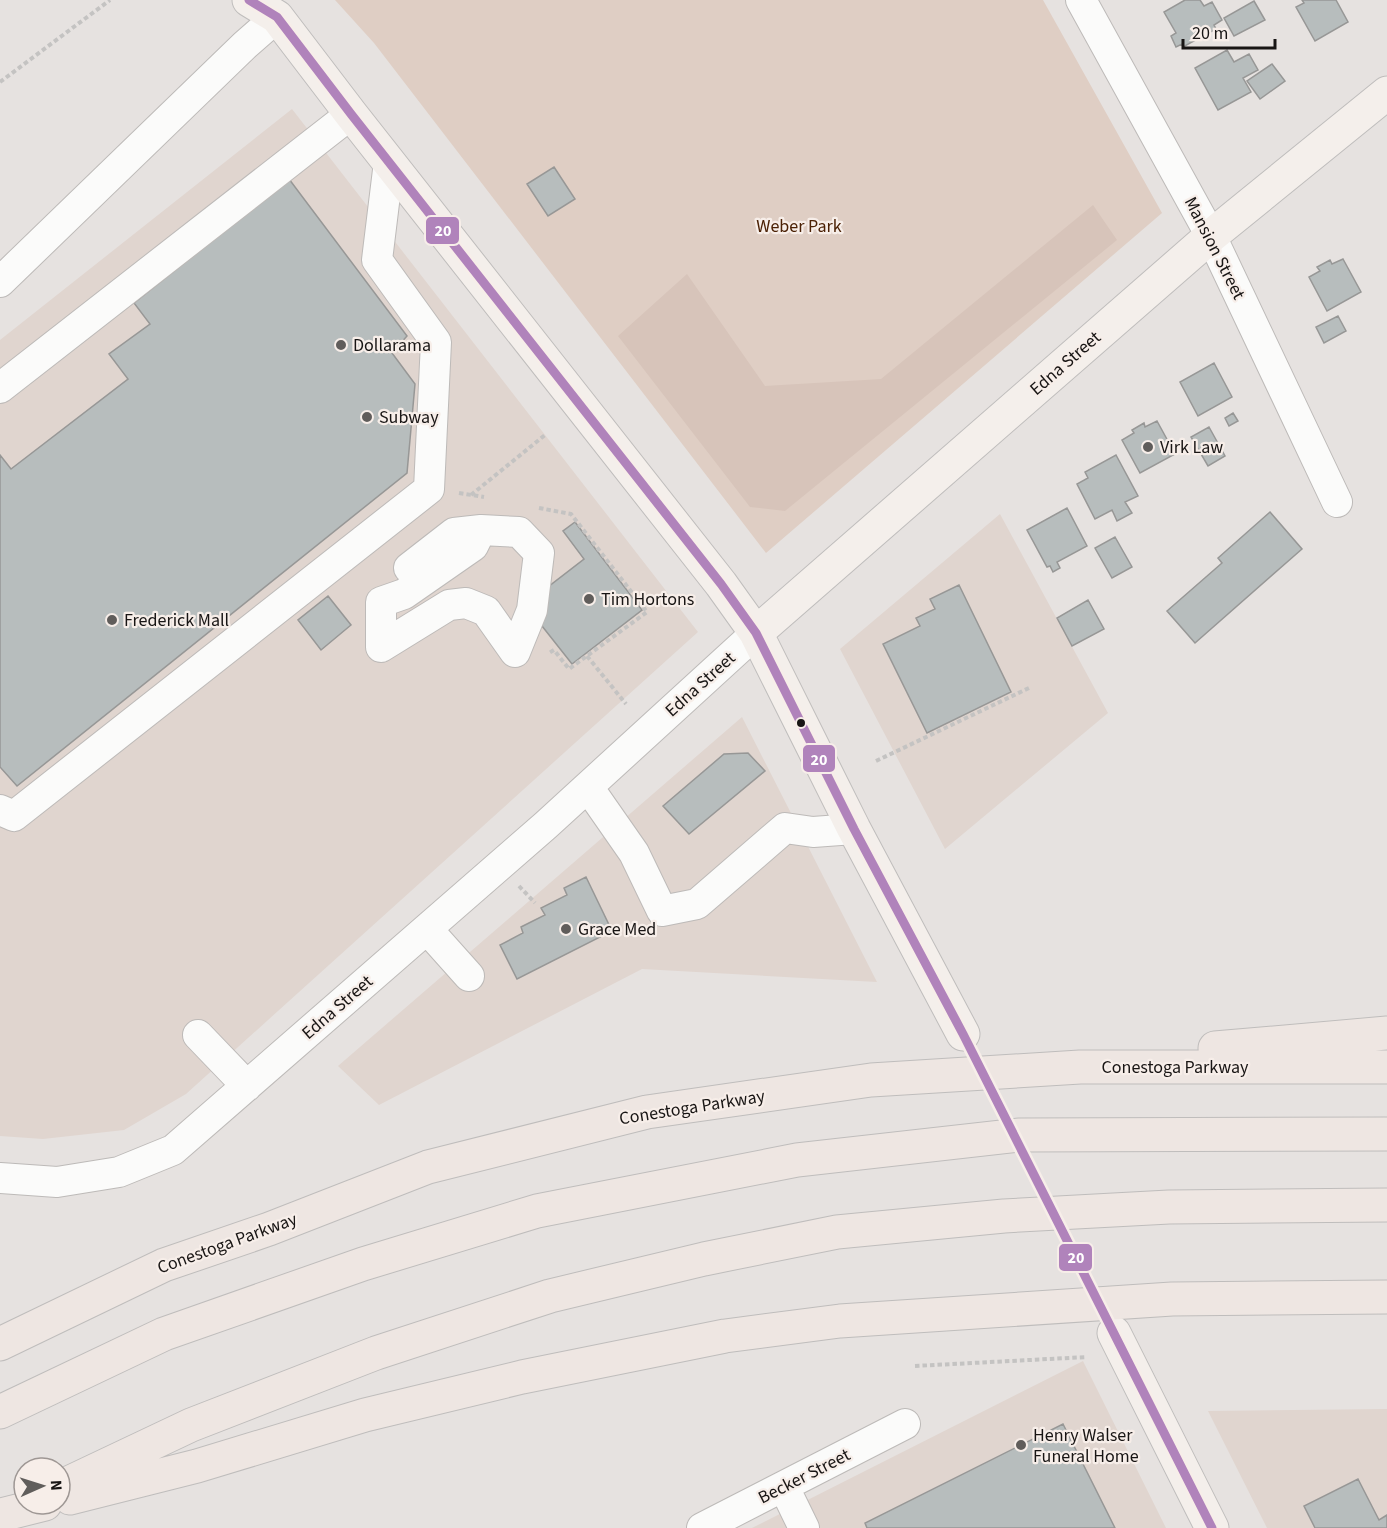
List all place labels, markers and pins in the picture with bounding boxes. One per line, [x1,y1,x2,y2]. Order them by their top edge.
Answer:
place label: Dollarama [353,333,431,358]
marker: Dollarama [334,338,348,352]
place label: Subway [379,405,439,430]
marker: Subway [360,410,374,424]
place label: Virk Law [1160,435,1223,460]
marker: Virk Law [1141,440,1155,454]
place label: Tim Hortons [601,587,694,612]
marker: Tim Hortons [582,592,596,606]
place label: Frederick Mall [124,608,229,633]
marker: Frederick Mall [105,613,119,627]
unlabelled marker [795,717,807,729]
place label: Grace Med [578,917,656,942]
marker: Grace Med [559,922,573,936]
place label: Henry Walser Funeral Home [1033,1423,1139,1469]
marker: Henry Walser Funeral Home [1014,1438,1028,1452]

